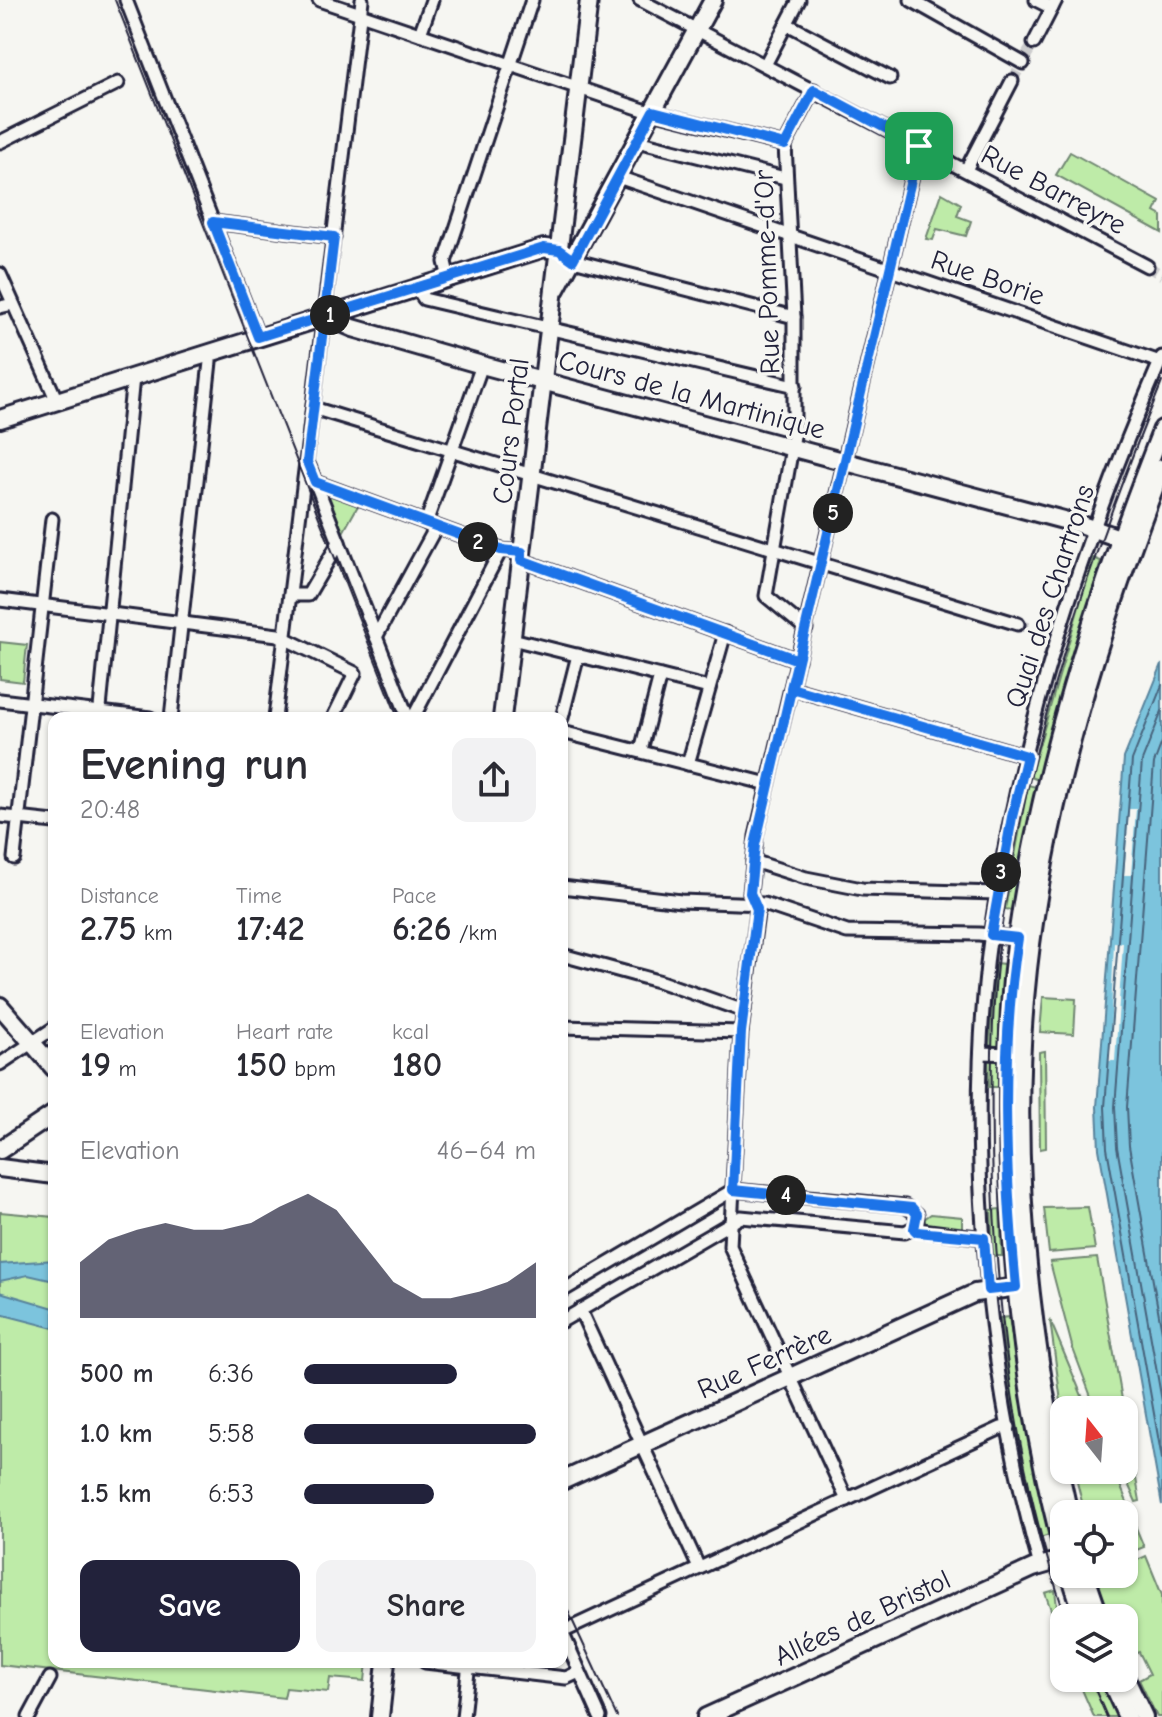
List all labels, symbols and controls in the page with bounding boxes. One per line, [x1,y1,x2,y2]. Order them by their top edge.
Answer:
pin [885,112,953,180]
icon: arrive [897,124,941,168]
street label: Rue Barreyre [976,138,1131,241]
street label: Rue Pomme-d'Or [747,169,787,375]
street label: Rue Borie [927,244,1049,312]
pin: 1 [310,295,350,335]
text: 1 [326,302,334,328]
street label: Cours de la Martinique [555,344,829,446]
street label: Cours Portal [486,356,536,506]
street label: Quai des Chartrons [999,481,1101,712]
pin: 5 [813,493,853,533]
text: 5 [827,500,839,526]
pin: 2 [458,522,498,562]
text: 2 [473,529,483,555]
button: share [452,738,536,822]
text: Evening run [80,739,308,790]
text: 20:48 [80,795,140,825]
pin: 3 [981,852,1021,892]
text: 3 [996,859,1006,885]
text: Distance [80,883,159,909]
text: Time [236,883,282,909]
text: Pace [392,883,436,909]
text: 2.75 [80,909,136,949]
text: 17:42 [236,909,305,949]
text: 6:26 [392,909,452,949]
text: km [136,920,173,946]
text: /km [452,920,497,946]
text: Elevation [80,1019,164,1045]
text: Heart rate [236,1019,333,1045]
text: kcal [392,1019,429,1045]
text: 19 [80,1045,111,1085]
text: 150 [236,1045,287,1085]
text: 180 [392,1045,442,1085]
text: m [111,1056,137,1082]
text: bpm [287,1056,336,1082]
text: Elevation [80,1136,180,1166]
text: 46–64 m [437,1136,536,1166]
pin: 4 [766,1175,806,1215]
text: 4 [781,1182,791,1208]
street label: Rue Ferrère [693,1318,836,1406]
text: 500 m [80,1359,154,1389]
text: 6:36 [208,1359,254,1389]
north arrow [1050,1396,1138,1484]
map controls [1050,1396,1138,1692]
text: 1.0 km [80,1419,152,1449]
text: 5:58 [208,1419,254,1449]
text: 1.5 km [80,1479,151,1509]
text: 6:53 [208,1479,254,1509]
button: locate [1050,1500,1138,1588]
button: Save [80,1560,300,1652]
button: Share [316,1560,536,1652]
street label: Allées de Bristol [769,1563,955,1673]
button: layers [1050,1604,1138,1692]

